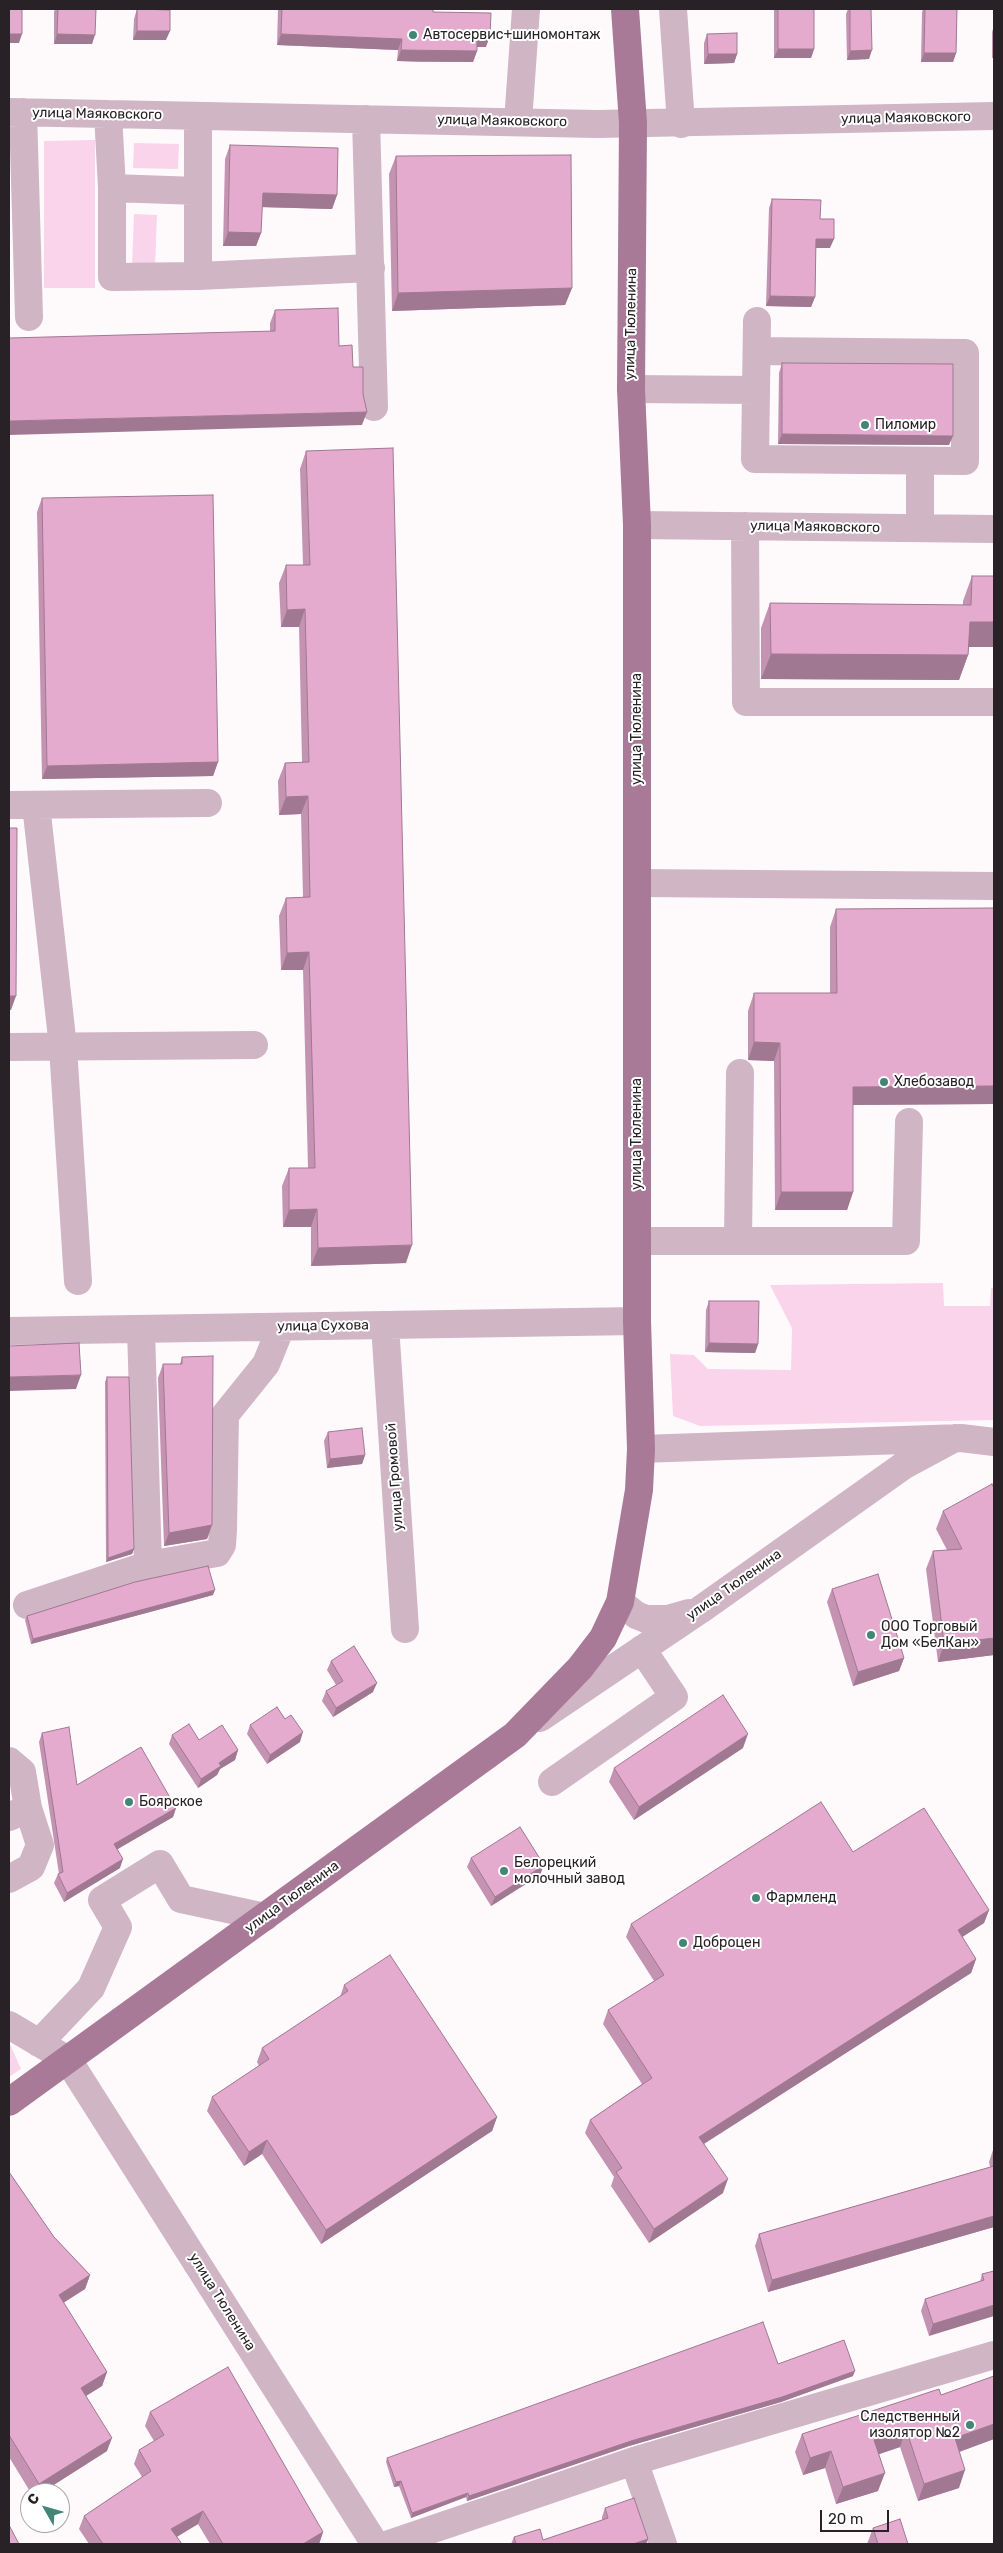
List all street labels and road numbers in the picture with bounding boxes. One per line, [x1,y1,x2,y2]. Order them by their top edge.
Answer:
street label: улица Маяковского [32,104,162,124]
street label: улица Маяковского [841,108,971,128]
street label: улица Маяковского [437,111,567,131]
street label: улица Тюленина [622,268,640,380]
street label: улица Маяковского [750,517,880,537]
street label: улица Тюленина [629,673,645,785]
street label: улица Тюленина [629,1078,645,1190]
street label: улица Сухова [277,1317,369,1335]
street label: улица Громовой [383,1422,407,1532]
street label: улица Тюленина [683,1546,785,1624]
street label: улица Тюленина [242,1857,342,1937]
street label: улица Тюленина [185,2250,259,2354]

